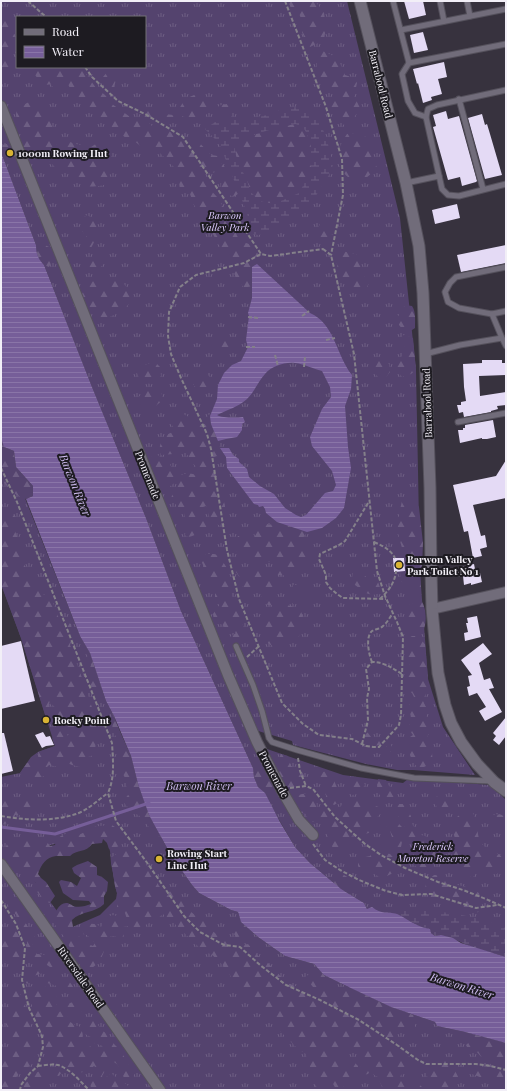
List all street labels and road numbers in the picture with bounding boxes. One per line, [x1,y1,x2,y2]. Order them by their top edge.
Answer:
street label: Barrabool Road [366,48,396,120]
street label: Barrabool Road [419,368,435,438]
street label: Promenade [132,449,164,501]
street label: Promenade [256,748,292,800]
street label: Riversdale Road [55,943,108,1011]

